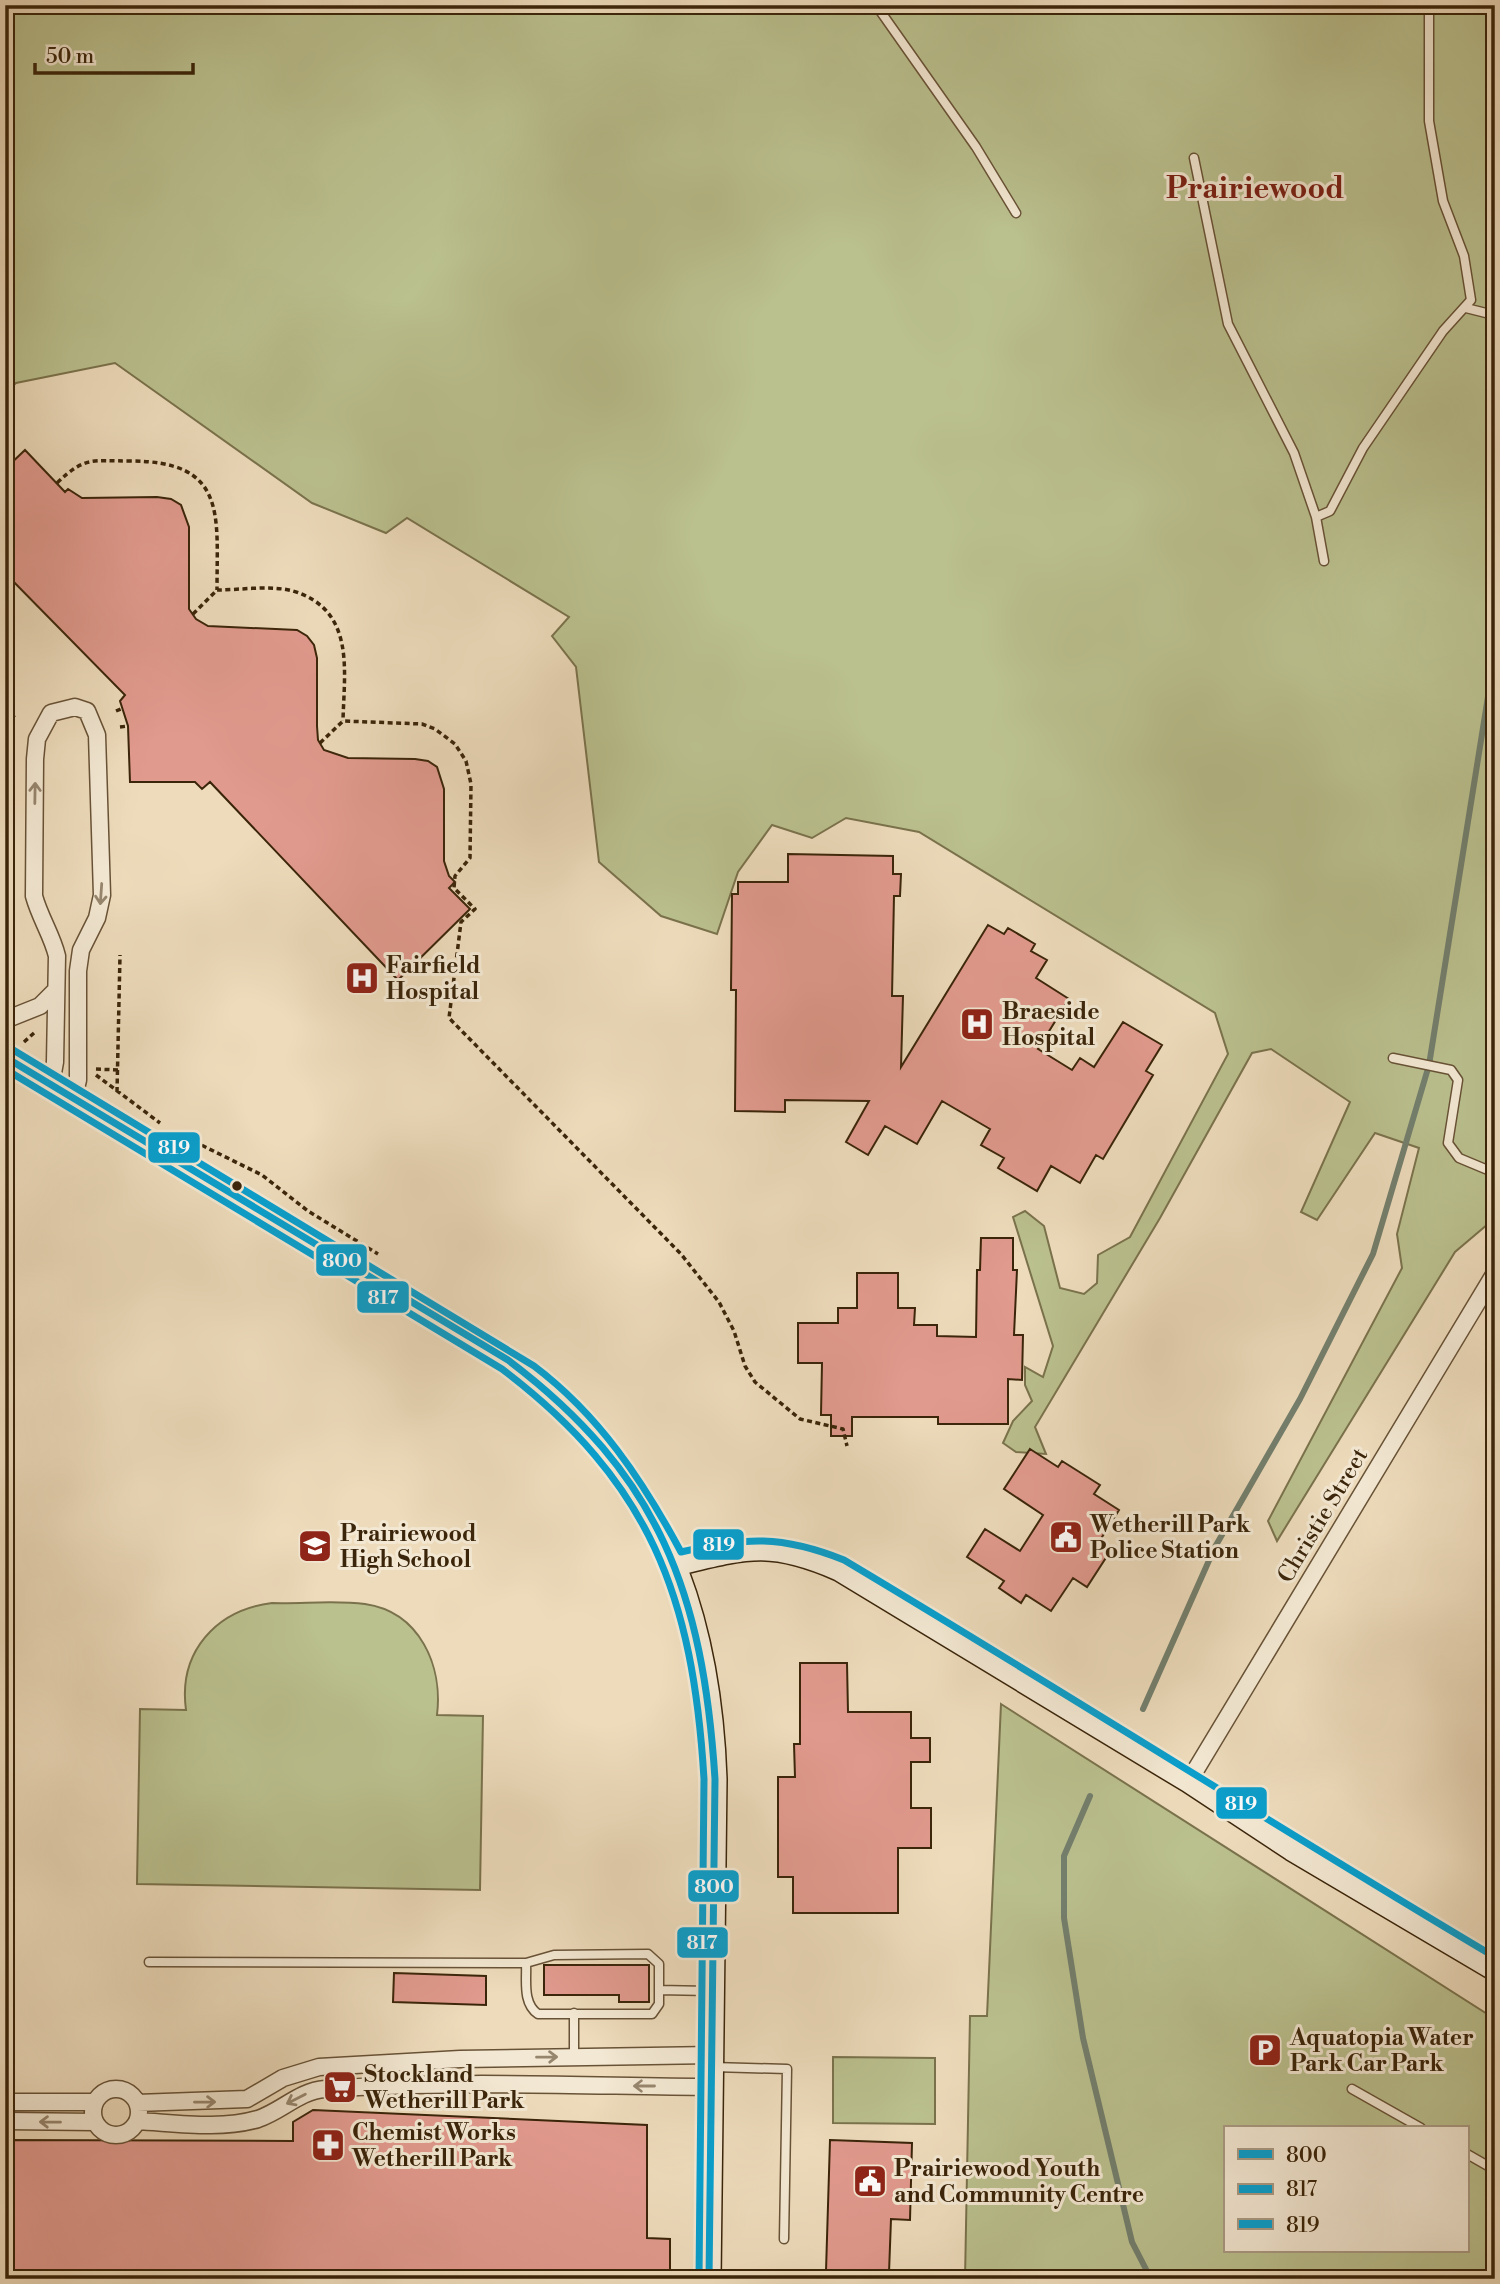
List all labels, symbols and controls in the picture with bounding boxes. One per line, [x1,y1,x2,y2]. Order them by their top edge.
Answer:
scale bar [35,32,192,76]
text: 50 m [46,44,94,70]
district label: Prairiewood [1166,170,1344,208]
one-way arrow [28,782,42,805]
one-way arrow [94,883,107,905]
place label: Fairfield Hospital [386,952,481,1006]
hospital icon: Fairfield Hospital [343,959,381,997]
place label: Braeside Hospital [1002,998,1100,1052]
hospital icon: Braeside Hospital [958,1005,996,1043]
line badge: 819 [147,1131,201,1164]
text: 819 [158,1136,190,1160]
unlabelled marker [230,1179,244,1193]
line badge: 800 [315,1243,368,1277]
text: 800 [322,1249,362,1273]
line badge: 817 [356,1280,410,1314]
text: 817 [367,1286,399,1310]
street label: Christie Street [1272,1443,1374,1588]
place label: Wetherill Park Police Station [1089,1511,1251,1565]
public building icon: Wetherill Park Police Station [1047,1518,1085,1556]
place label: Prairiewood High School [340,1520,477,1574]
school or university icon: Prairiewood High School [296,1527,334,1565]
line badge: 819 [692,1528,745,1561]
text: 819 [703,1533,735,1557]
line badge: 819 [1215,1786,1268,1820]
text: 819 [1225,1792,1257,1816]
line badge: 800 [687,1869,740,1903]
text: 800 [694,1875,734,1899]
line badge: 817 [676,1926,729,1959]
text: 817 [686,1931,718,1955]
place label: Aquatopia Water Park Car Park [1289,2024,1474,2078]
parking icon: Aquatopia Water Park Car Park [1246,2031,1284,2069]
one-way arrow [535,2051,558,2064]
place label: Stockland Wetherill Park [363,2061,525,2115]
supermarket icon: Stockland Wetherill Park [321,2068,359,2106]
one-way arrow [633,2079,656,2093]
one-way arrow [286,2092,307,2106]
one-way arrow [193,2095,216,2109]
one-way arrow [39,2115,62,2128]
place label: Chemist Works Wetherill Park [351,2119,516,2173]
pharmacy icon: Chemist Works Wetherill Park [309,2126,347,2164]
legend [1224,2126,1468,2252]
text: 800 [1286,2143,1327,2169]
place label: Prairiewood Youth and Community Centre [894,2155,1144,2209]
public building icon: Prairiewood Youth and Community Centre [851,2162,889,2200]
text: 817 [1286,2177,1317,2203]
text: 819 [1286,2213,1319,2239]

